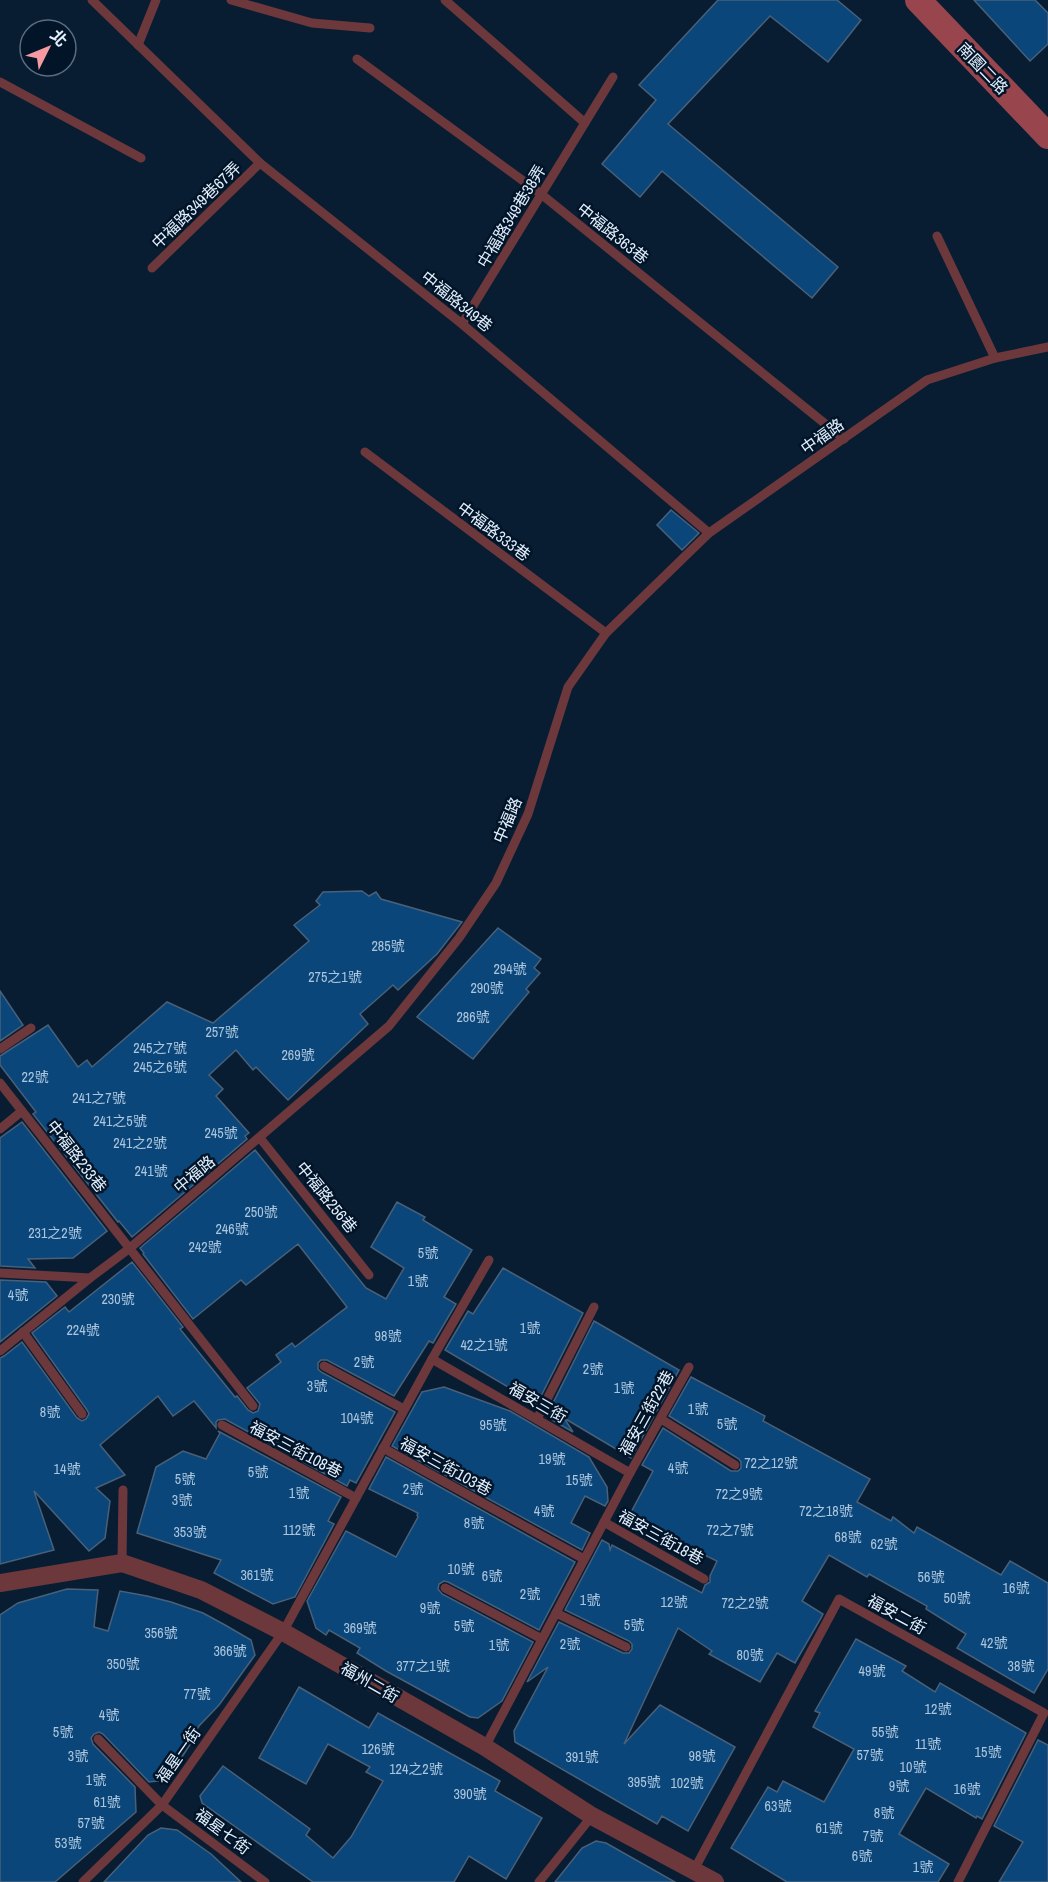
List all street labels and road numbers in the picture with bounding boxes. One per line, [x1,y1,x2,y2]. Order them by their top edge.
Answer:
street label: 南園二路 [953,37,1013,99]
street label: 中福路349巷67弄 [146,157,246,253]
street label: 中福路349巷38弄 [472,160,550,272]
street label: 中福路363巷 [573,197,653,269]
street label: 中福路349巷 [417,265,497,337]
street label: 中福路 [796,413,848,459]
street label: 中福路333巷 [453,496,535,566]
street label: 中福路 [487,794,527,846]
street label: 中福路233巷 [42,1115,112,1197]
street label: 中福路 [169,1150,219,1198]
street label: 中福路256巷 [291,1157,363,1237]
street label: 福安三街22巷 [613,1366,679,1460]
street label: 福安三街 [505,1376,571,1428]
street label: 福安三街108巷 [246,1415,346,1483]
street label: 福安三街103巷 [396,1432,496,1500]
street label: 福安三街18巷 [614,1504,708,1570]
street label: 福安二街 [864,1589,930,1639]
street label: 福州二街 [337,1656,403,1708]
street label: 福星一街 [151,1722,205,1788]
street label: 福星七街 [191,1803,255,1859]

